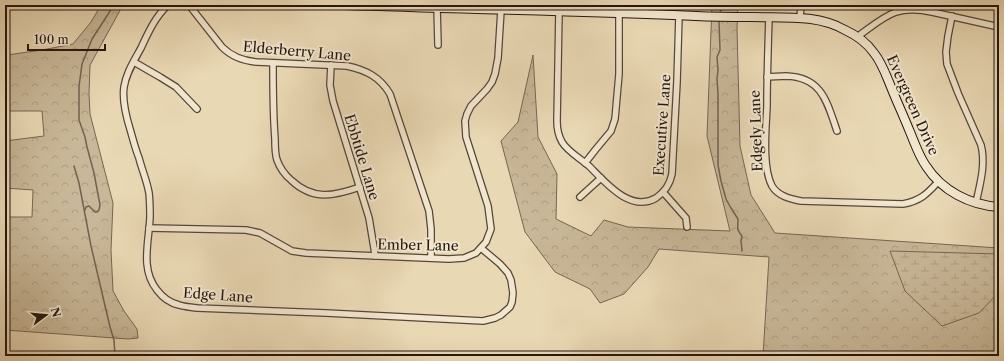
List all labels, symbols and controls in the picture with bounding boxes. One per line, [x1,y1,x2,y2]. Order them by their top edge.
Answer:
scale bar [28,26,105,52]
text: 100 m [34,32,69,47]
street label: Elderberry Lane [242,37,352,65]
street label: Evergreen Drive [883,52,943,158]
street label: Executive Lane [649,73,675,177]
street label: Edgely Lane [746,90,766,172]
street label: Ebbtide Lane [340,112,384,202]
street label: Ember Lane [377,235,459,255]
street label: Edge Lane [182,284,254,306]
north arrow [26,295,66,335]
text: N [48,306,64,319]

